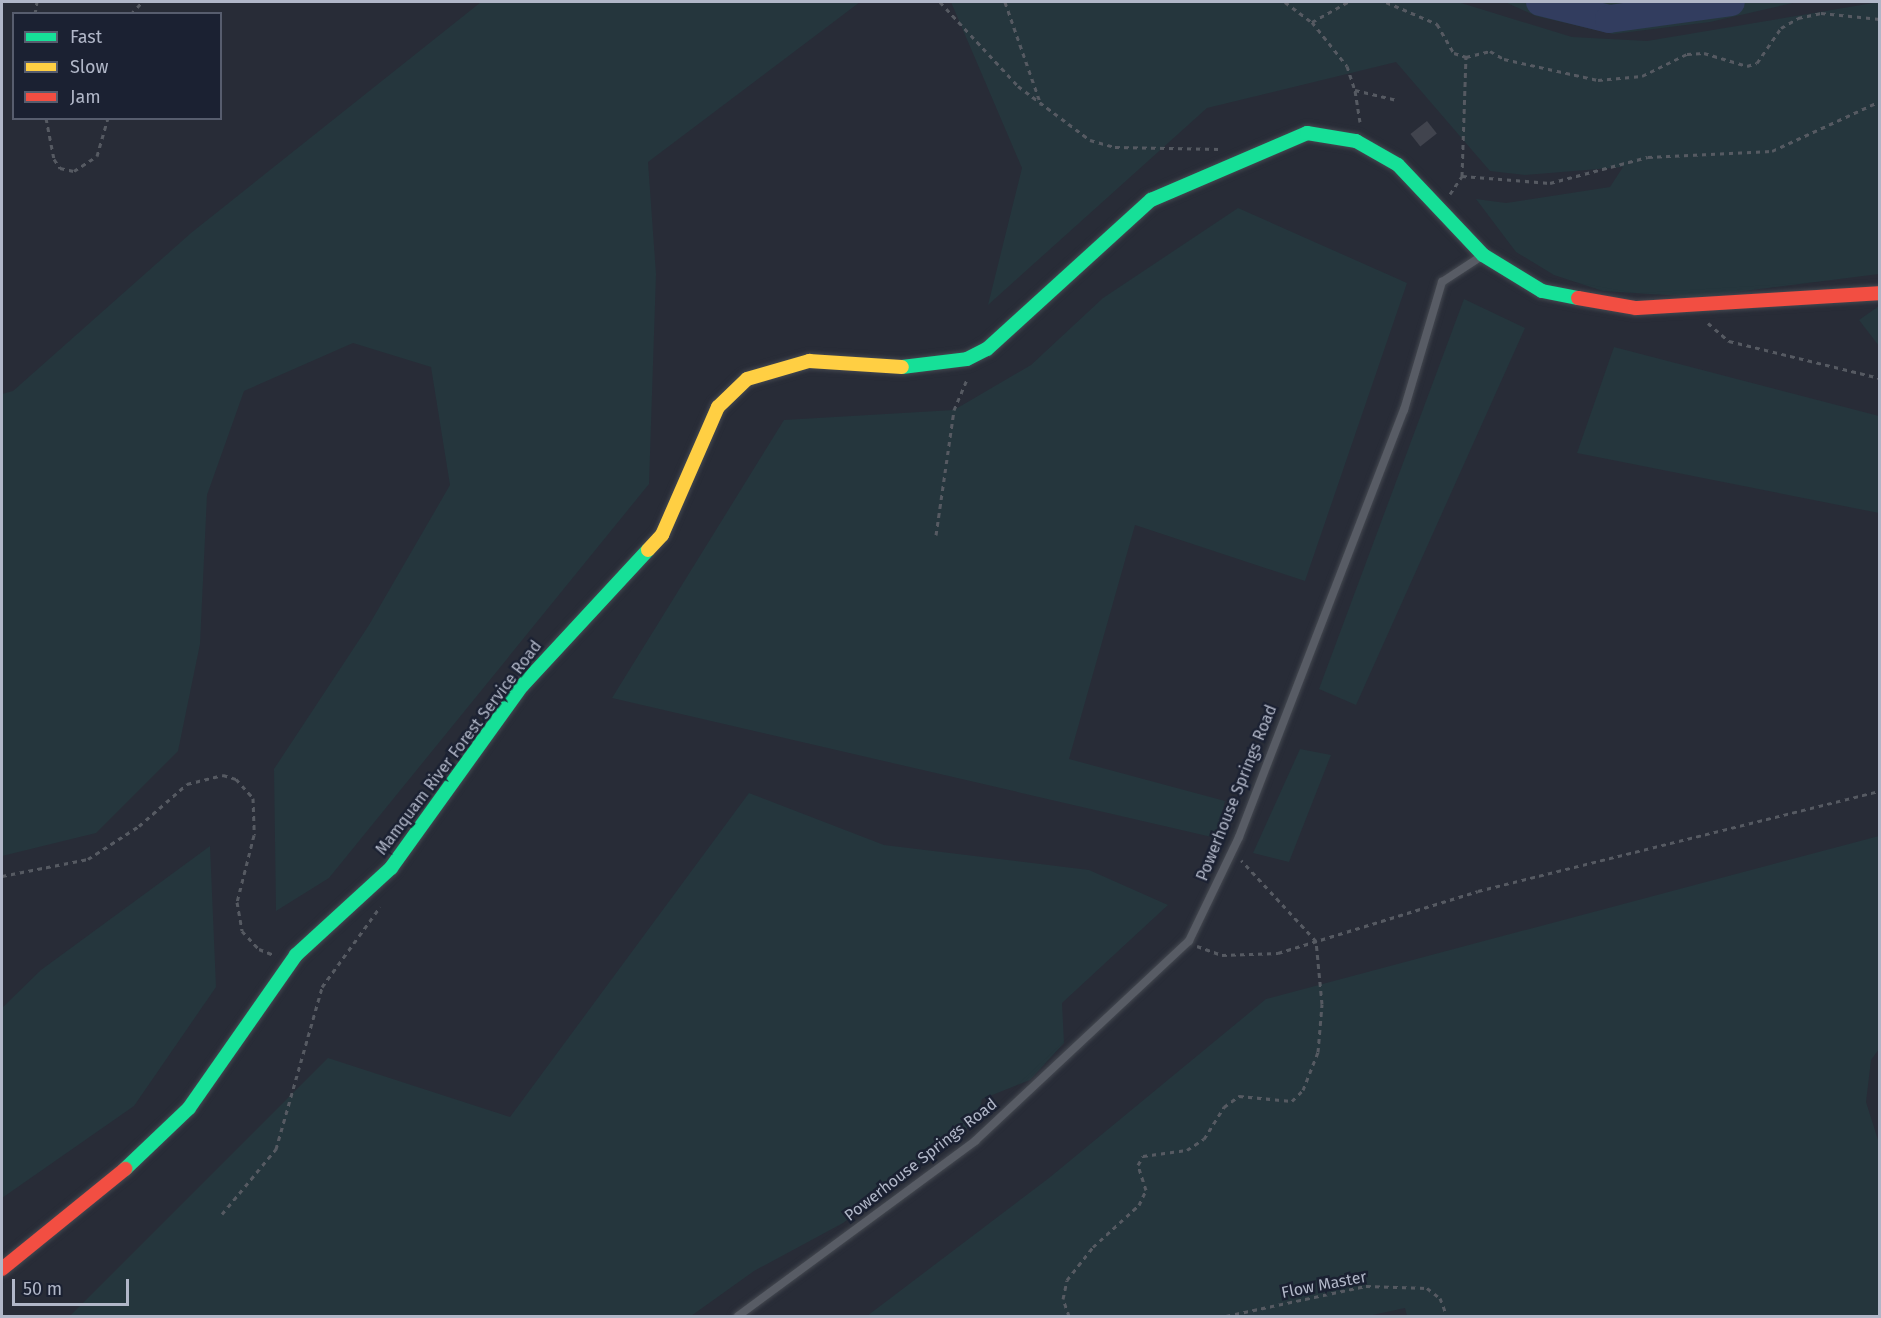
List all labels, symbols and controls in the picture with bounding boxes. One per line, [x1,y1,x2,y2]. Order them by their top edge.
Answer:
legend [12,12,222,120]
text: Fast [70,26,102,48]
text: Slow [70,56,108,78]
text: Jam [70,86,101,108]
street label: Mamquam River Forest Service Road [372,637,546,859]
street label: Powerhouse Springs Road [1193,702,1281,884]
street label: Powerhouse Springs Road [841,1095,1001,1225]
scale bar [15,1267,132,1305]
street label: Flow Master [1280,1267,1368,1303]
text: 50 m [23,1278,62,1300]

